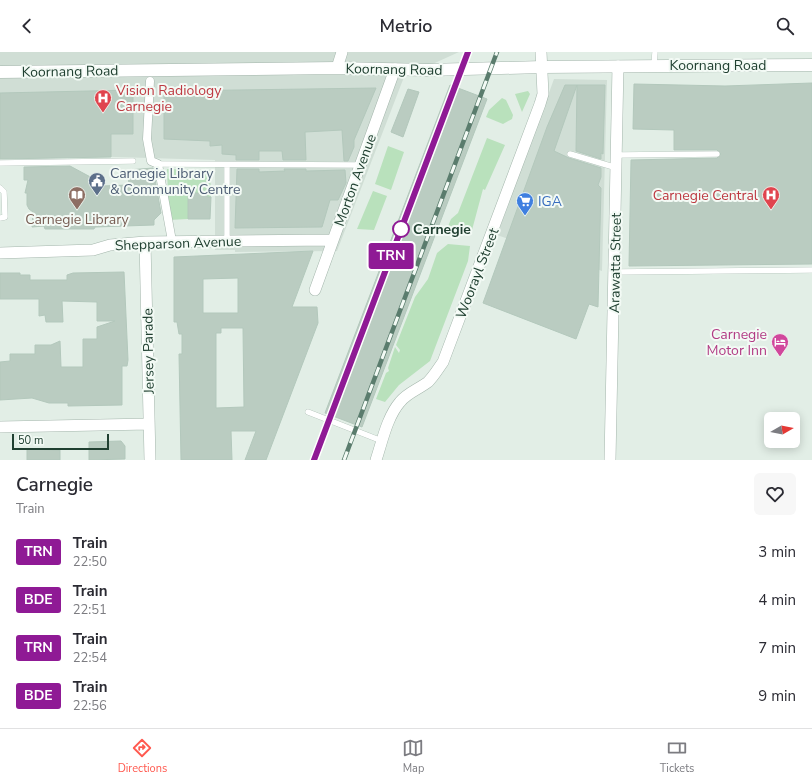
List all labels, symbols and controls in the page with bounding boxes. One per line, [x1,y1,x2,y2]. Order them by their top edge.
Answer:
text: Metrio [380,14,432,38]
icon: back [16,15,38,37]
icon: search [774,15,796,37]
street label: Koornang Road [670,56,766,75]
street label: Koornang Road [345,59,443,80]
street label: Koornang Road [21,61,119,82]
place label: Vision Radiology Carnegie [115,81,222,116]
hospital icon: Vision Radiology Carnegie [93,88,113,113]
street label: Morton Avenue [330,131,381,229]
place label: Carnegie Library & Community Centre [110,164,240,199]
public building icon: Carnegie Library & Community Centre [87,171,107,196]
library icon: Carnegie Library [67,185,87,210]
hospital icon: Carnegie Central [761,185,781,210]
place label: Carnegie Central [653,186,759,205]
supermarket icon: IGA [515,191,535,216]
place label: IGA [538,192,562,211]
place label: Carnegie Library [25,210,130,229]
street label: Arawatta Street [605,213,626,313]
marker: Carnegie [392,220,410,238]
place label: Carnegie [413,220,471,239]
street label: Woorayl Street [451,225,503,321]
street label: Shepparson Avenue [115,232,242,255]
line badge: TRN [368,243,414,269]
text: TRN [377,246,405,265]
street label: Jersey Parade [138,308,159,395]
place label: Carnegie Motor Inn [707,325,767,360]
hotel icon: Carnegie Motor Inn [770,332,790,357]
north arrow [764,412,800,448]
map controls [764,412,800,448]
scale bar [12,432,109,451]
text: 50 m [18,433,43,448]
text: Carnegie [16,472,93,498]
button: heart [754,473,796,515]
text: Train [16,500,45,518]
text: Train [73,533,108,553]
text: TRN [24,542,53,561]
text: 3 min [758,542,796,562]
text: 22:50 [73,553,107,571]
text: Train [73,581,107,601]
text: BDE [24,590,53,609]
text: 4 min [758,590,796,610]
text: 22:51 [73,601,107,619]
text: Train [73,629,108,649]
text: TRN [24,638,53,657]
text: 7 min [758,638,796,658]
text: 22:54 [73,649,107,667]
text: Train [73,677,107,697]
text: BDE [24,686,53,705]
text: 9 min [758,686,796,706]
text: 22:56 [73,697,107,715]
tab: Directions [118,737,167,776]
tab: Map [402,737,424,776]
tab: Tickets [660,737,694,776]

